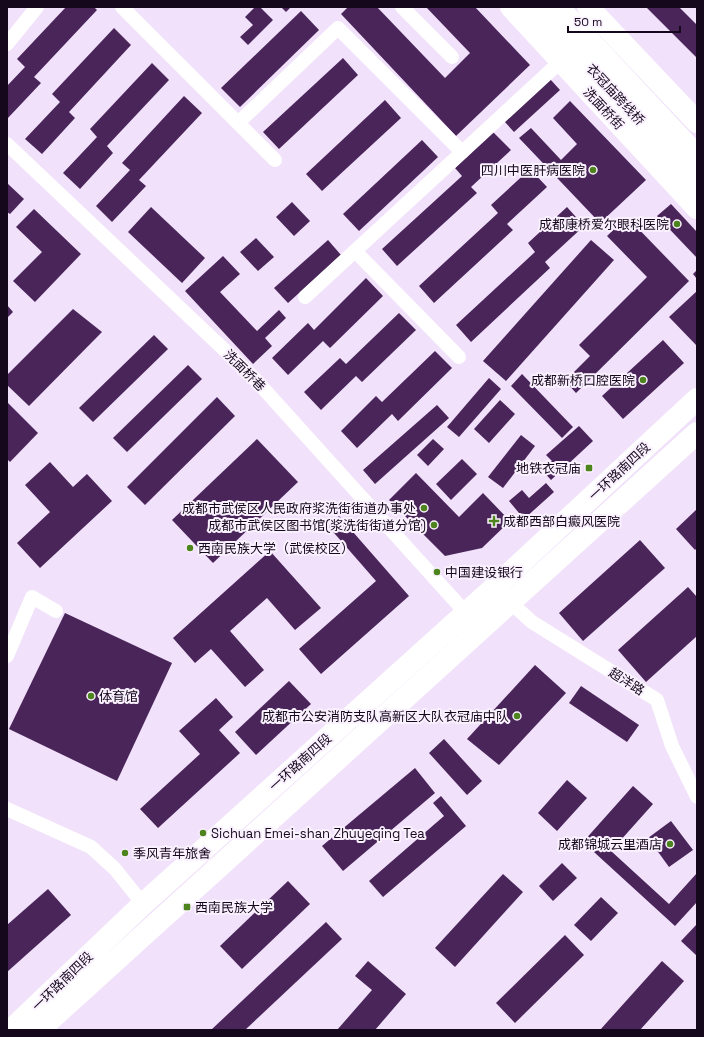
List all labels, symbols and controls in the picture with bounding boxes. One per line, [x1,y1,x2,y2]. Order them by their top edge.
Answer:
scale bar [568,8,680,34]
text: 50 m [574,14,602,30]
street label: 衣冠庙跨线桥 [583,60,648,129]
street label: 洗面桥街 [580,84,628,133]
place label: 四川中医肝病医院 [481,162,585,179]
marker: 四川中医肝病医院 [588,165,598,175]
place label: 成都康桥爱尔眼科医院 [539,216,669,233]
marker: 成都康桥爱尔眼科医院 [672,219,682,229]
street label: 洗面桥巷 [220,346,269,395]
place label: 成都新桥口腔医院 [531,372,635,389]
marker: 成都新桥口腔医院 [638,375,648,385]
street label: 一环路南四段 [585,439,654,504]
place label: 地铁衣冠庙 [516,460,581,477]
marker: 地铁衣冠庙 [584,463,594,473]
place label: 成都市武侯区人民政府浆洗街街道办事处 [182,500,416,517]
marker: 成都市武侯区人民政府浆洗街街道办事处 [419,503,429,513]
place label: 成都西部白癜风医院 [503,513,620,530]
marker: 成都西部白癜风医院 [488,515,500,527]
place label: 成都市武侯区图书馆(浆洗街街道分馆) [208,517,426,534]
marker: 成都市武侯区图书馆(浆洗街街道分馆) [429,520,439,530]
place label: 西南民族大学（武侯校区） [198,540,354,557]
marker: 西南民族大学（武侯校区） [185,543,195,553]
place label: 中国建设银行 [445,564,523,581]
marker: 中国建设银行 [432,567,442,577]
street label: 超洋路 [606,664,648,699]
place label: 体育馆 [99,688,138,705]
marker: 体育馆 [86,691,96,701]
place label: 成都市公安消防支队高新区大队衣冠庙中队 [262,708,509,725]
marker: 成都市公安消防支队高新区大队衣冠庙中队 [512,711,522,721]
street label: 一环路南四段 [266,730,335,795]
place label: Sichuan Emei-shan Zhuyeqing Tea [211,825,425,842]
marker: Sichuan Emei-shan Zhuyeqing Tea [198,828,208,838]
place label: 成都锦城云里酒店 [558,836,662,853]
marker: 成都锦城云里酒店 [665,839,675,849]
place label: 季风青年旅舍 [133,845,211,862]
marker: 季风青年旅舍 [120,848,130,858]
place label: 西南民族大学 [195,899,273,916]
marker: 西南民族大学 [182,902,192,912]
street label: 一环路南四段 [28,948,96,1015]

